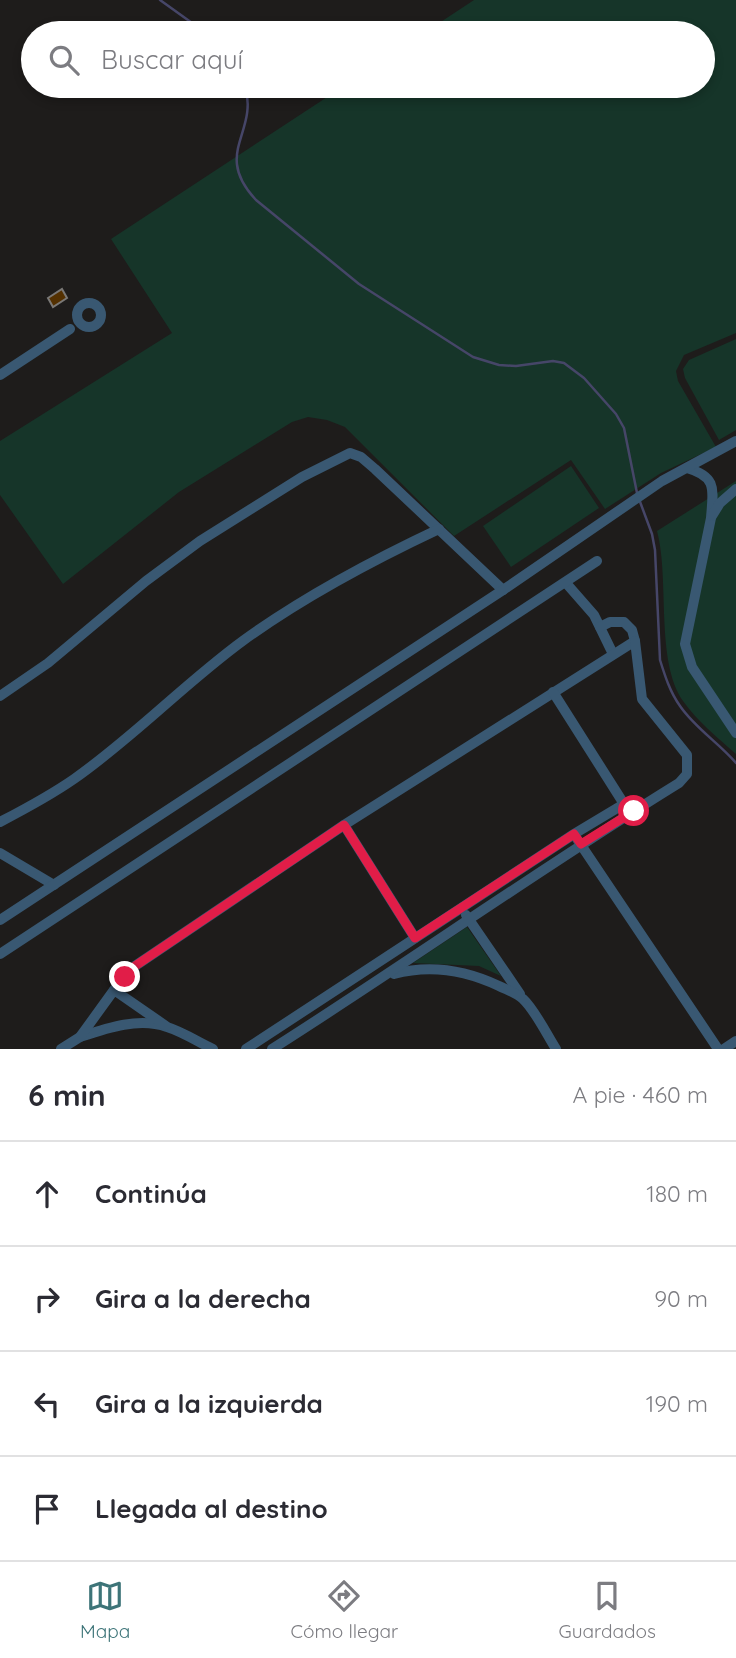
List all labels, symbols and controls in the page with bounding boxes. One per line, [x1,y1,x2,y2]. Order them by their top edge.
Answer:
search box [21,21,715,98]
icon: search [45,41,83,79]
text: Buscar aquí [101,43,243,76]
route start [618,795,649,826]
route end [109,961,140,992]
text: 6 min [28,1076,106,1114]
text: A pie · 460 m [573,1080,708,1109]
icon: ahead [28,1175,66,1213]
text: Continúa [95,1177,207,1210]
text: 180 m [646,1179,708,1208]
icon: right [28,1280,66,1318]
text: Gira a la derecha [95,1282,311,1315]
text: 90 m [654,1284,708,1313]
icon: left [28,1385,66,1423]
text: Gira a la izquierda [95,1387,323,1420]
text: 190 m [646,1389,708,1418]
icon: arrive [28,1490,66,1528]
text: Llegada al destino [95,1492,328,1525]
tab: Mapa [80,1577,130,1643]
tab: Cómo llegar [291,1577,398,1643]
tab: Guardados [559,1577,656,1643]

